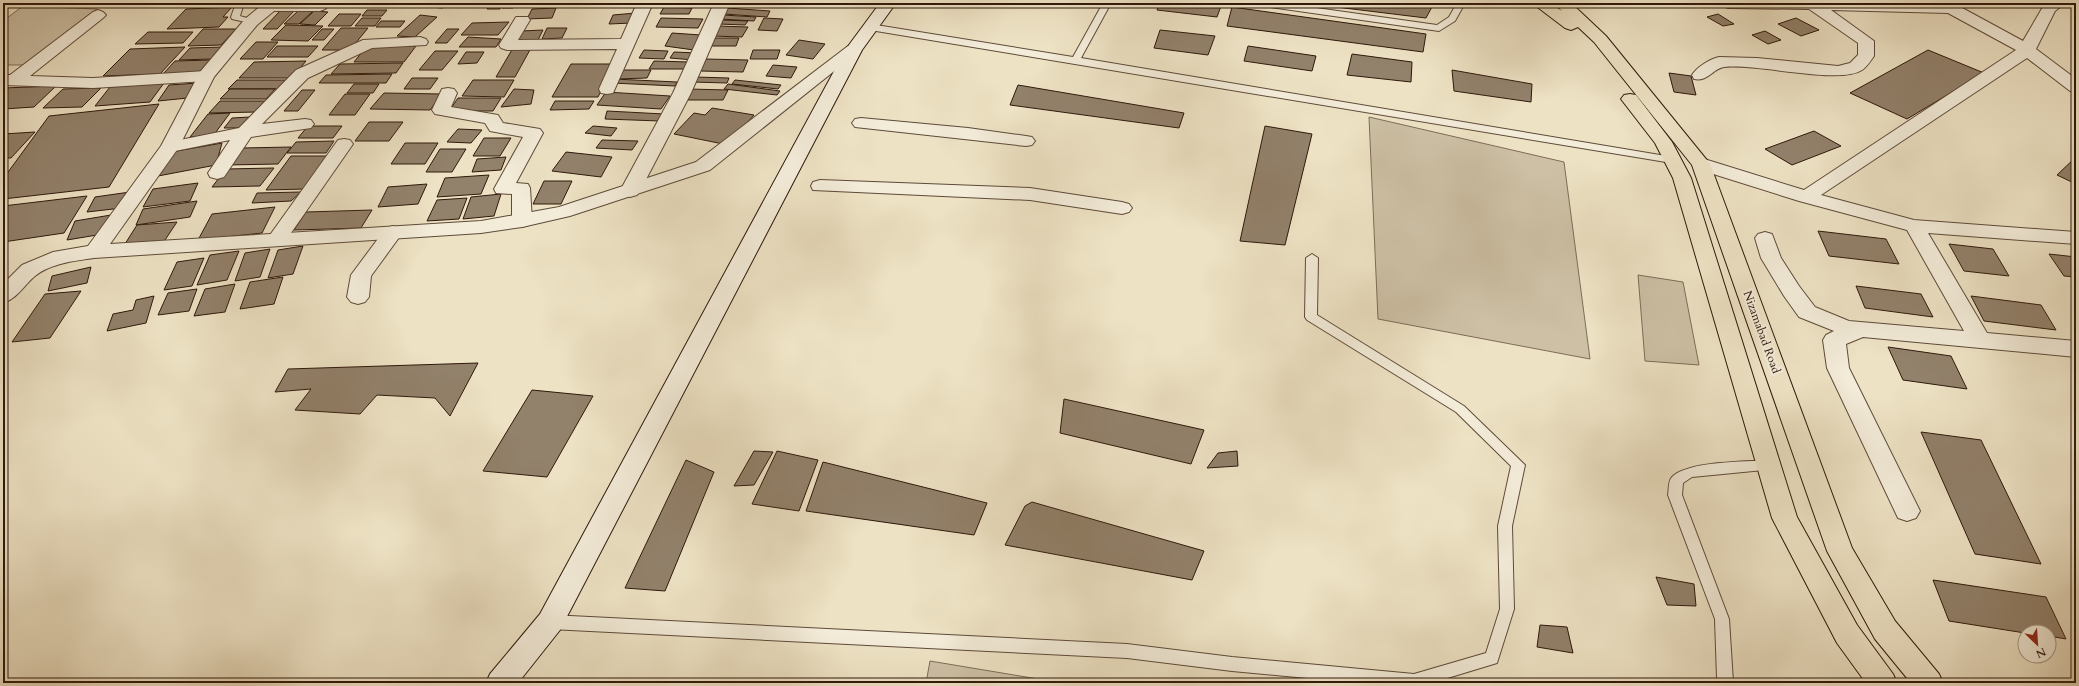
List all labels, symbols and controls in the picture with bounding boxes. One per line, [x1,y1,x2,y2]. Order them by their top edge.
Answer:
street label: Nizamabad Road [1740,288,1785,376]
north arrow [2017,624,2057,664]
text: N [2033,644,2049,662]

